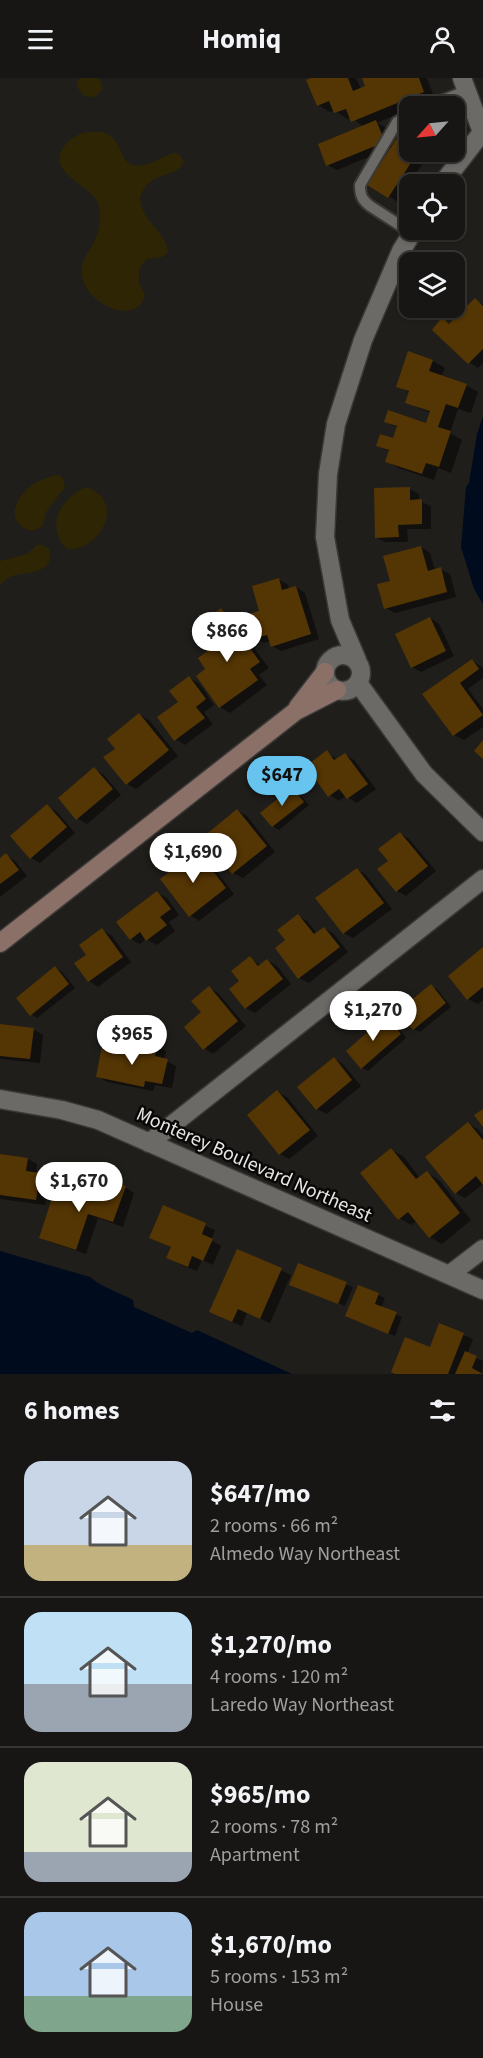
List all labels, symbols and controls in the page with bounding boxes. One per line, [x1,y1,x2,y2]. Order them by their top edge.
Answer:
text: Homiq [202,20,281,59]
icon: menu [24,23,57,56]
icon: person [426,23,459,56]
north arrow [399,96,465,162]
map controls [399,96,465,318]
button: locate [399,174,465,240]
button: layers [399,252,465,318]
pin: $866 [191,612,263,663]
text: $866 [206,617,248,645]
pin: $647 [246,756,318,807]
text: $647 [261,761,303,789]
pin: $1,690 [144,833,242,884]
text: $1,690 [164,838,222,866]
pin: $1,270 [324,991,422,1042]
text: $1,270 [344,996,402,1024]
pin: $965 [96,1015,168,1066]
text: $965 [111,1020,153,1048]
street label: Monterey Boulevard Northeast [132,1100,376,1230]
pin: $1,670 [30,1162,128,1213]
text: $1,670 [50,1167,108,1195]
text: 6 homes [24,1392,119,1429]
icon: filters [426,1394,459,1427]
text: $647/mo [210,1475,310,1512]
icon: home [72,1485,144,1557]
text: 2 rooms · 66 m² [210,1512,338,1540]
text: Almedo Way Northeast [210,1540,400,1568]
text: $1,270/mo [210,1626,332,1663]
icon: home [72,1636,144,1708]
text: 4 rooms · 120 m² [210,1663,348,1691]
text: Laredo Way Northeast [210,1691,394,1719]
text: $965/mo [210,1776,310,1813]
icon: home [72,1786,144,1858]
text: 2 rooms · 78 m² [210,1813,338,1841]
text: Apartment [210,1841,300,1869]
text: $1,670/mo [210,1926,332,1963]
icon: home [72,1936,144,2008]
text: 5 rooms · 153 m² [210,1963,348,1991]
text: House [210,1991,263,2019]

